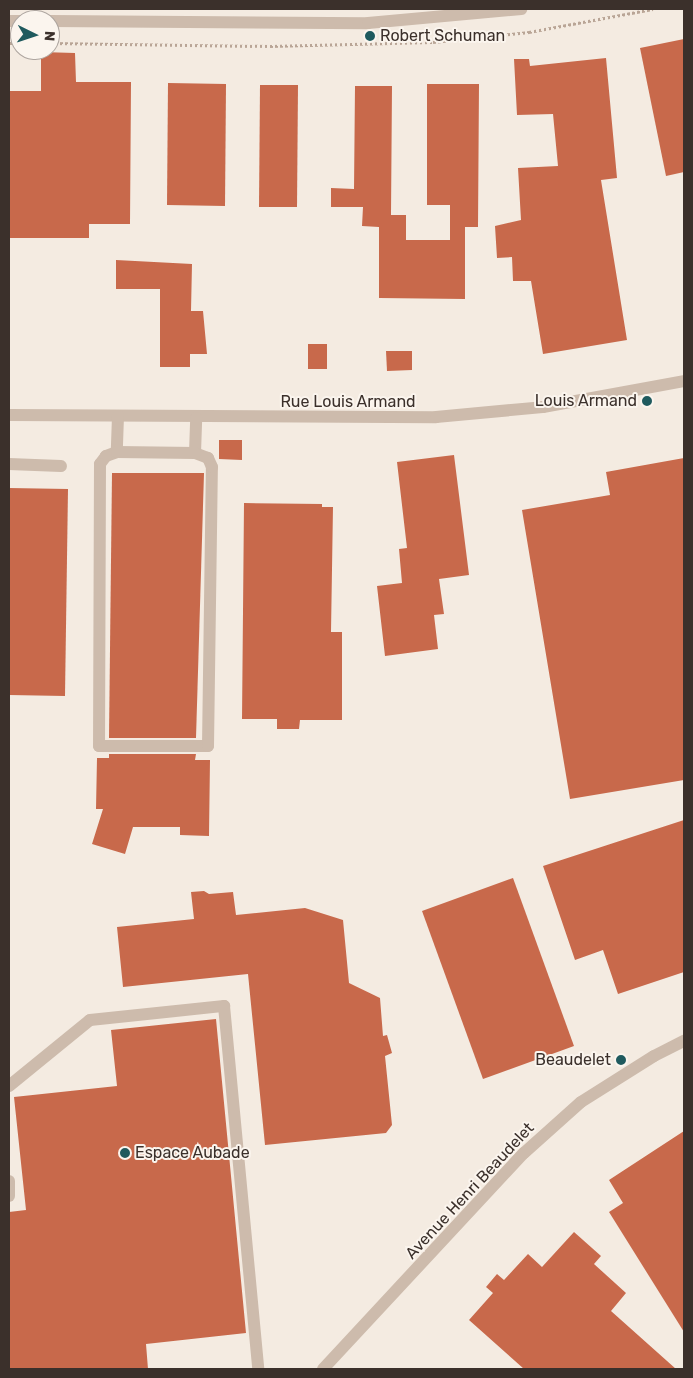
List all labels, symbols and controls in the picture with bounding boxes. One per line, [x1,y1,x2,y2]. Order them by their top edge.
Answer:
north arrow [10,10,60,60]
place label: Robert Schuman [380,26,505,46]
text: N [41,30,58,42]
marker: Robert Schuman [364,30,376,42]
place label: Louis Armand [534,391,637,411]
street label: Rue Louis Armand [280,392,416,412]
marker: Louis Armand [641,395,653,407]
place label: Beaudelet [535,1050,611,1070]
marker: Beaudelet [615,1054,627,1066]
street label: Avenue Henri Beaudelet [402,1119,538,1263]
place label: Espace Aubade [135,1143,250,1163]
marker: Espace Aubade [119,1147,131,1159]

